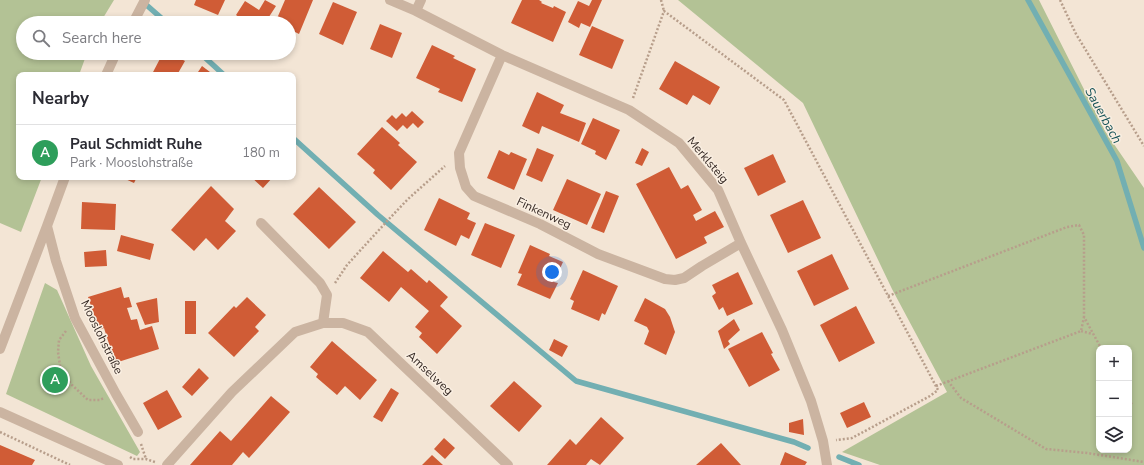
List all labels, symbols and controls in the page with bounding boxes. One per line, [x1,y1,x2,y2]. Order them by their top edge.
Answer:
search box [16,16,296,60]
icon: search [30,27,52,49]
text: Search here [62,28,142,48]
water label: Sauerbach [1080,84,1126,147]
text: Nearby [32,87,89,110]
street label: Merklsteig [684,133,732,187]
text: Paul Schmidt Ruhe [70,134,202,154]
text: A [40,144,50,162]
text: 180 m [242,144,280,162]
text: Park · Mooslohstraße [70,154,193,172]
street label: Finkenweg [514,193,574,233]
your location [542,262,562,282]
street label: Mooslohstraße [77,297,127,377]
map controls [1096,345,1132,453]
button: + [1096,345,1132,381]
street label: Amselweg [403,347,457,399]
pin: A [42,365,68,395]
button: − [1096,381,1132,417]
button: layers [1096,417,1132,453]

